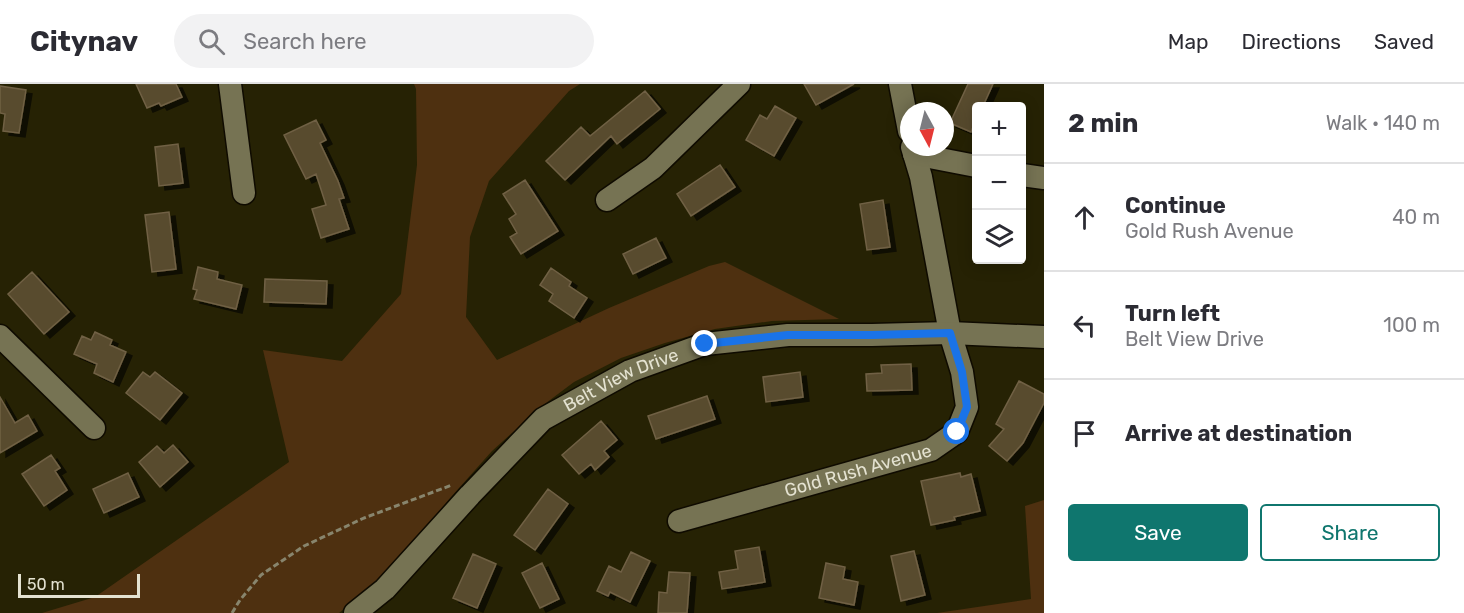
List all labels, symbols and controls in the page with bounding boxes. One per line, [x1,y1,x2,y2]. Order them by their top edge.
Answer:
search box [174,14,594,68]
text: Citynav [30,25,138,58]
icon: search [195,25,228,58]
text: Search here [243,28,367,55]
text: Map [1168,29,1209,54]
text: Directions [1242,29,1341,54]
text: Saved [1374,29,1434,54]
north arrow [900,102,954,156]
map controls [972,102,1026,264]
button: + [972,102,1026,156]
text: 2 min [1068,108,1138,139]
text: Walk · 140 m [1326,111,1440,135]
button: − [972,156,1026,210]
text: Continue [1125,192,1226,219]
icon: ahead [1068,201,1101,234]
text: 40 m [1392,205,1440,229]
button: layers [972,210,1026,264]
text: Gold Rush Avenue [1125,219,1294,243]
text: Turn left [1125,300,1220,327]
icon: left [1068,309,1101,342]
text: 100 m [1383,313,1440,337]
text: Belt View Drive [1125,327,1264,351]
route end [691,330,717,356]
street label: Belt View Drive [559,343,681,417]
icon: arrive [1068,417,1101,450]
route start [943,418,969,444]
text: Arrive at destination [1125,420,1352,447]
street label: Gold Rush Avenue [782,439,934,502]
button: Save [1068,504,1248,561]
button: Share [1260,504,1440,561]
scale bar [18,571,140,598]
text: 50 m [27,575,65,594]

